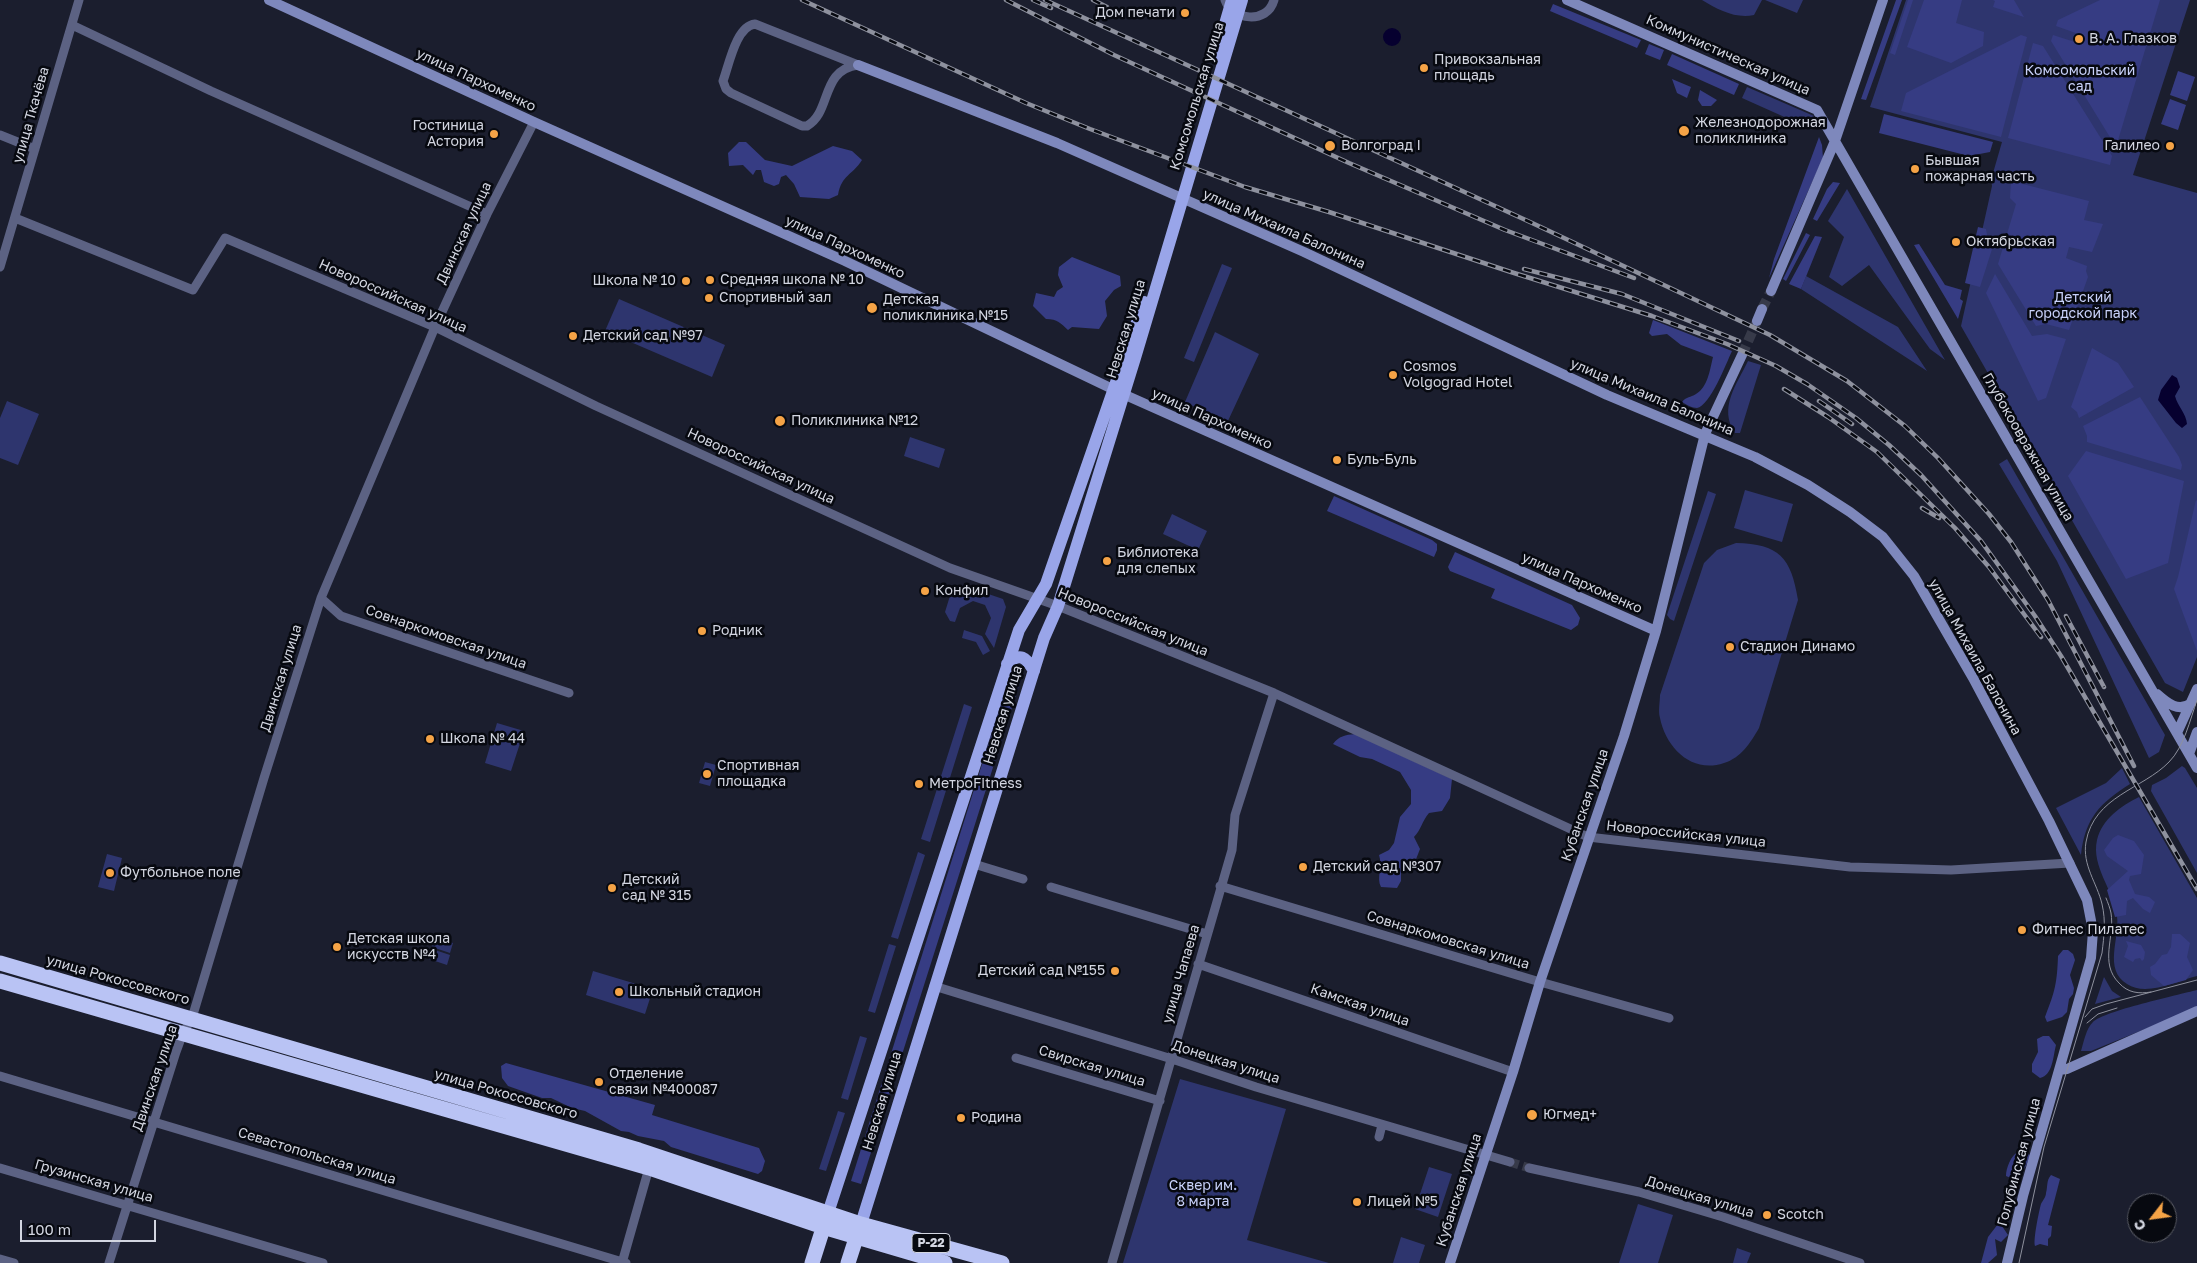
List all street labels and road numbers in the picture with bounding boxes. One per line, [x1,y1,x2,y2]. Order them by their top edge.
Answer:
street label: Коммунистическая улица [1643,11,1813,99]
street label: Комсомольская улица [1166,20,1228,172]
street label: улица Пархоменко [414,45,538,115]
street label: улица Ткачёва [9,65,53,165]
street label: Двинская улица [433,179,495,287]
street label: улица Михаила Балонина [1200,186,1368,272]
street label: улица Пархоменко [783,212,907,282]
street label: Новороссийская улица [316,256,470,336]
street label: Невская улица [1103,277,1149,381]
street label: улица Михаила Балонина [1568,355,1736,439]
street label: Глубокоовражная улица [1979,370,2077,524]
street label: улица Пархоменко [1149,385,1275,453]
street label: Новороссийская улица [685,424,837,508]
street label: улица Пархоменко [1519,549,1645,617]
street label: улица Михаила Балонина [1925,576,2025,738]
street label: Новороссийская улица [1055,584,1211,660]
street label: Совнаркомовская улица [363,601,529,673]
street label: Двинская улица [257,622,305,734]
street label: Невская улица [980,663,1026,767]
street label: Кубанская улица [1558,747,1612,863]
street label: Новороссийская улица [1605,817,1767,851]
street label: Совнаркомовская улица [1365,907,1531,973]
street label: улица Чапаева [1159,923,1203,1025]
street label: улица Рокоссовского [44,952,192,1008]
street label: Камская улица [1308,980,1412,1030]
street label: Двинская улица [129,1023,181,1133]
street label: Донецкая улица [1170,1037,1282,1087]
street label: Свирская улица [1037,1042,1147,1090]
street label: Невская улица [859,1049,905,1153]
street label: улица Рокоссовского [432,1066,580,1122]
street label: Голубинская улица [1994,1096,2044,1228]
street label: Севастопольская улица [236,1124,398,1188]
street label: Кубанская улица [1433,1131,1485,1249]
street label: Грузинская улица [33,1156,155,1206]
street label: Донецкая улица [1644,1173,1756,1221]
road number: Р-22 [912,1234,950,1252]

